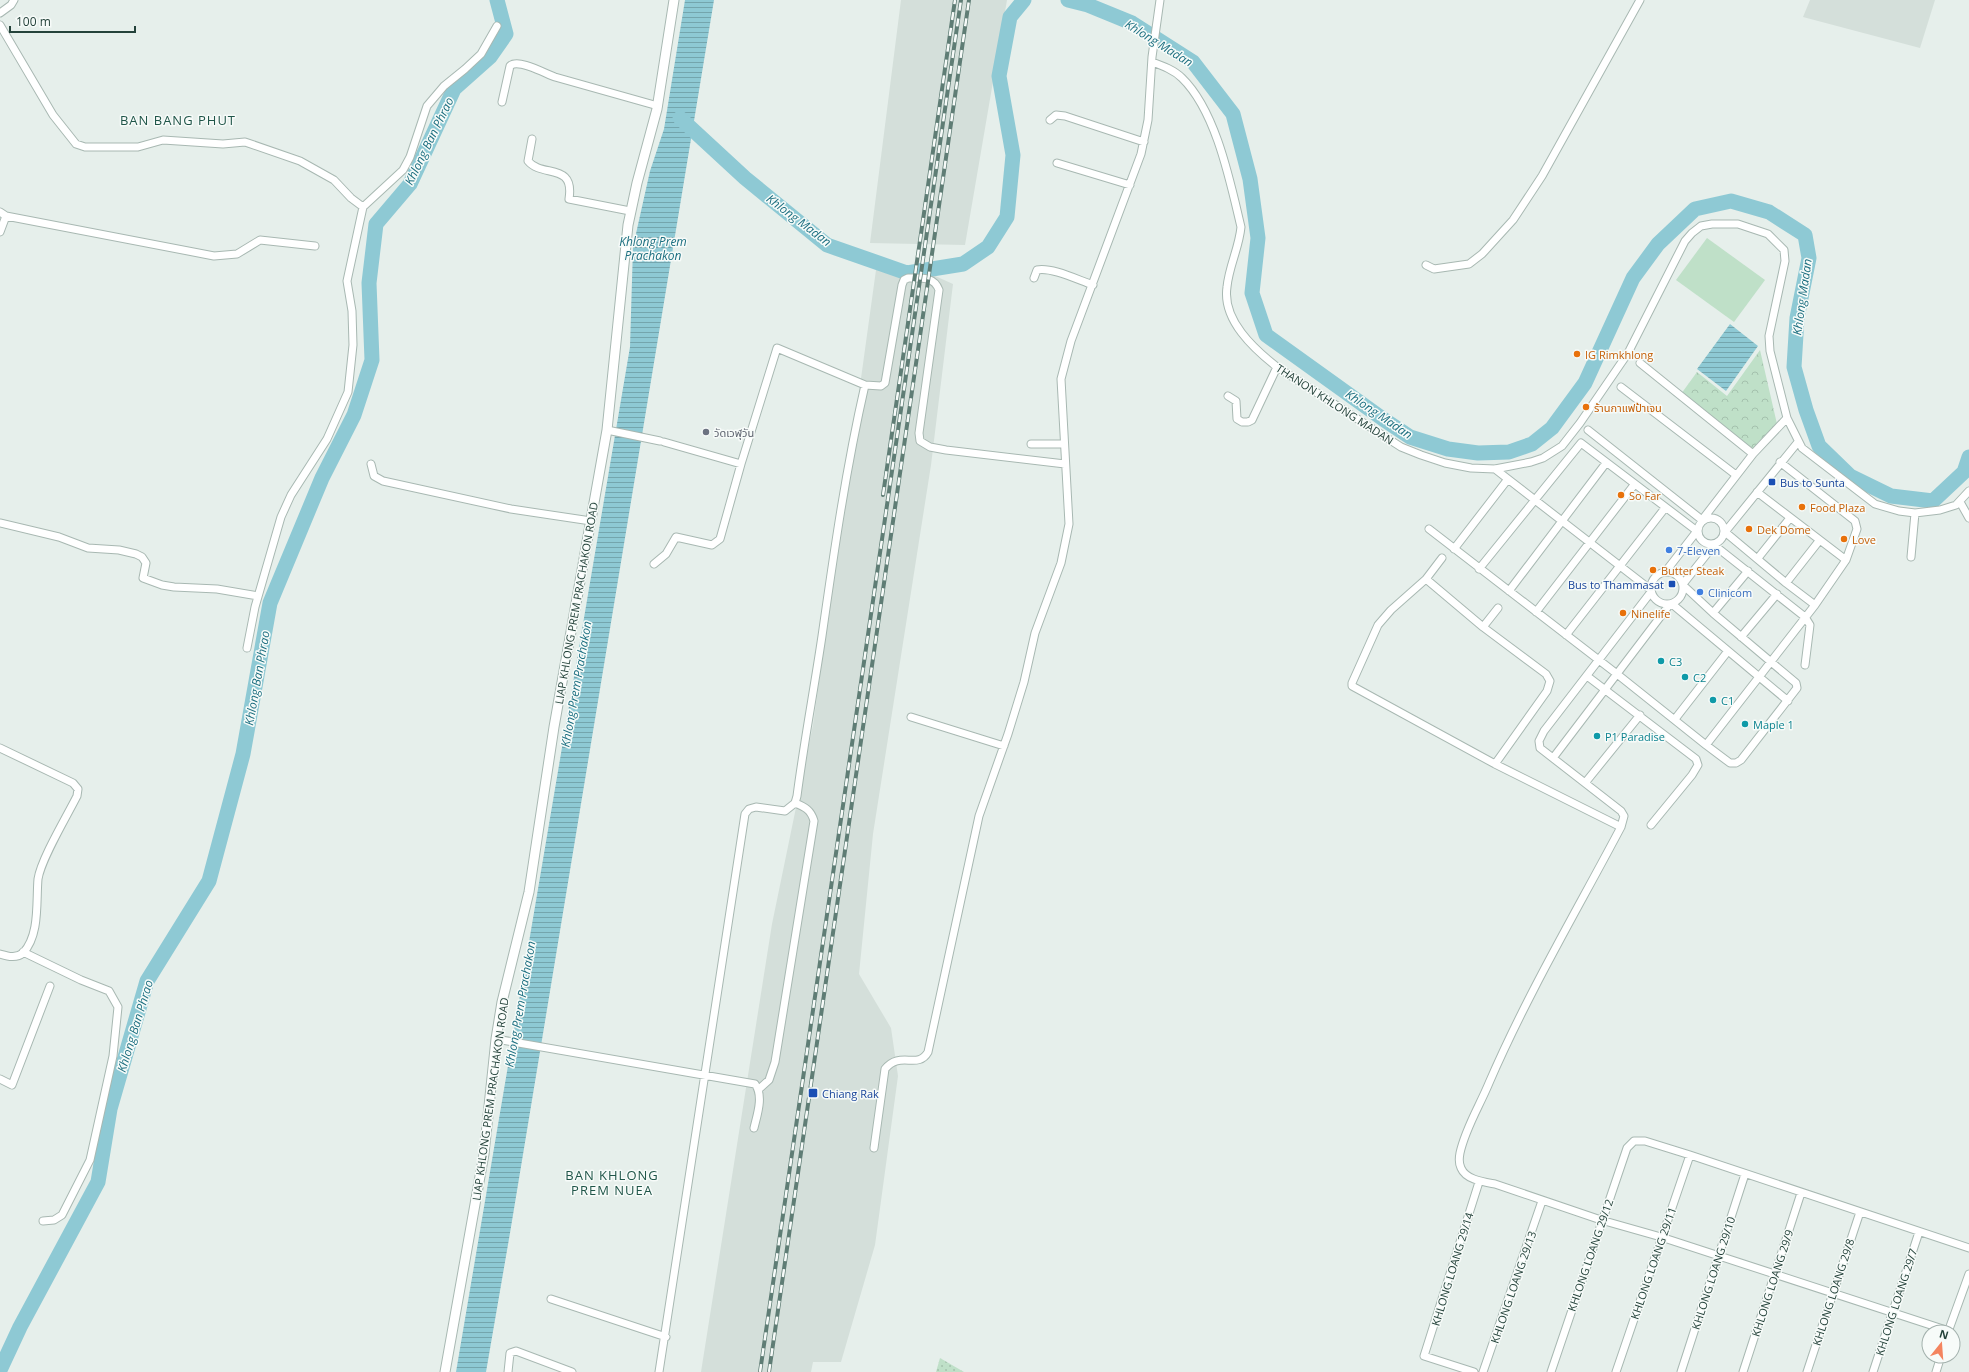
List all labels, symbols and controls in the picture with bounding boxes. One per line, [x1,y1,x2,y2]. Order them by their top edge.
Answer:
scale bar [10,8,135,34]
text: 100 m [16,13,51,30]
water label: Khlong Madan [1122,15,1196,71]
water label: Khlong Ban Phrao [400,94,458,188]
district label: BAN BANG PHUT [120,111,236,129]
water label: Khlong Madan [763,190,835,250]
water label: Khlong Prem Prachakon [619,233,687,264]
water label: Khlong Madan [1788,258,1816,336]
place label: IG Rimkhlong [1585,347,1653,362]
marker: IG Rimkhlong [1572,349,1582,359]
street label: THANON KHLONG MADAN [1273,360,1397,448]
water label: Khlong Madan [1342,385,1416,443]
place label: ร้านกาแฟป้าเจน [1594,400,1662,415]
marker: ร้านกาแฟป้าเจน [1581,402,1591,412]
place label: วัดเวฬุวัน [714,425,754,440]
marker: วัดเวฬุวัน [701,427,711,437]
place label: Bus to Sunta [1780,475,1845,490]
marker: Bus to Sunta [1767,477,1777,487]
place label: So Far [1629,488,1661,503]
marker: So Far [1616,490,1626,500]
place label: Food Plaza [1810,500,1865,515]
street label: LIAP KHLONG PREM PRACHAKON ROAD [551,501,601,705]
marker: Food Plaza [1797,502,1807,512]
place label: Dek Dome [1757,522,1811,537]
marker: Dek Dome [1744,524,1754,534]
place label: Love [1852,532,1876,547]
marker: Love [1839,534,1849,544]
place label: 7-Eleven [1677,543,1720,558]
marker: 7-Eleven [1664,545,1674,555]
place label: Butter Steak [1661,563,1724,578]
marker: Butter Steak [1648,565,1658,575]
place label: Bus to Thammasat [1568,577,1664,592]
marker: Bus to Thammasat [1667,579,1677,589]
place label: Clinicom [1708,585,1752,600]
marker: Clinicom [1695,587,1705,597]
place label: Ninelife [1631,606,1670,621]
marker: Ninelife [1618,608,1628,618]
water label: Khlong Prem Prachakon [557,620,595,748]
water label: Khlong Ban Phrao [240,629,274,727]
place label: C3 [1669,654,1682,669]
marker: C3 [1656,656,1666,666]
place label: C2 [1693,670,1706,685]
marker: C2 [1680,672,1690,682]
place label: C1 [1721,693,1734,708]
marker: C1 [1708,695,1718,705]
place label: Maple 1 [1753,717,1794,732]
marker: Maple 1 [1740,719,1750,729]
place label: P1 Paradise [1605,729,1665,744]
marker: P1 Paradise [1592,731,1602,741]
water label: Khlong Prem Prachakon [501,940,539,1068]
water label: Khlong Ban Phrao [113,978,157,1074]
street label: LIAP KHLONG PREM PRACHAKON ROAD [468,997,512,1201]
place label: Chiang Rak [822,1086,879,1101]
marker: Chiang Rak [807,1087,819,1099]
district label: BAN KHLONG PREM NUEA [565,1166,659,1199]
street label: KHLONG LOANG 29/12 [1564,1197,1616,1313]
street label: KHLONG LOANG 29/11 [1627,1205,1679,1321]
street label: KHLONG LOANG 29/14 [1428,1210,1477,1328]
street label: KHLONG LOANG 29/10 [1688,1215,1738,1331]
street label: KHLONG LOANG 29/9 [1748,1228,1796,1338]
street label: KHLONG LOANG 29/13 [1487,1229,1539,1345]
street label: KHLONG LOANG 29/8 [1809,1237,1857,1347]
street label: KHLONG LOANG 29/7 [1872,1247,1920,1357]
north arrow [1921,1324,1961,1364]
text: N [1938,1325,1951,1342]

